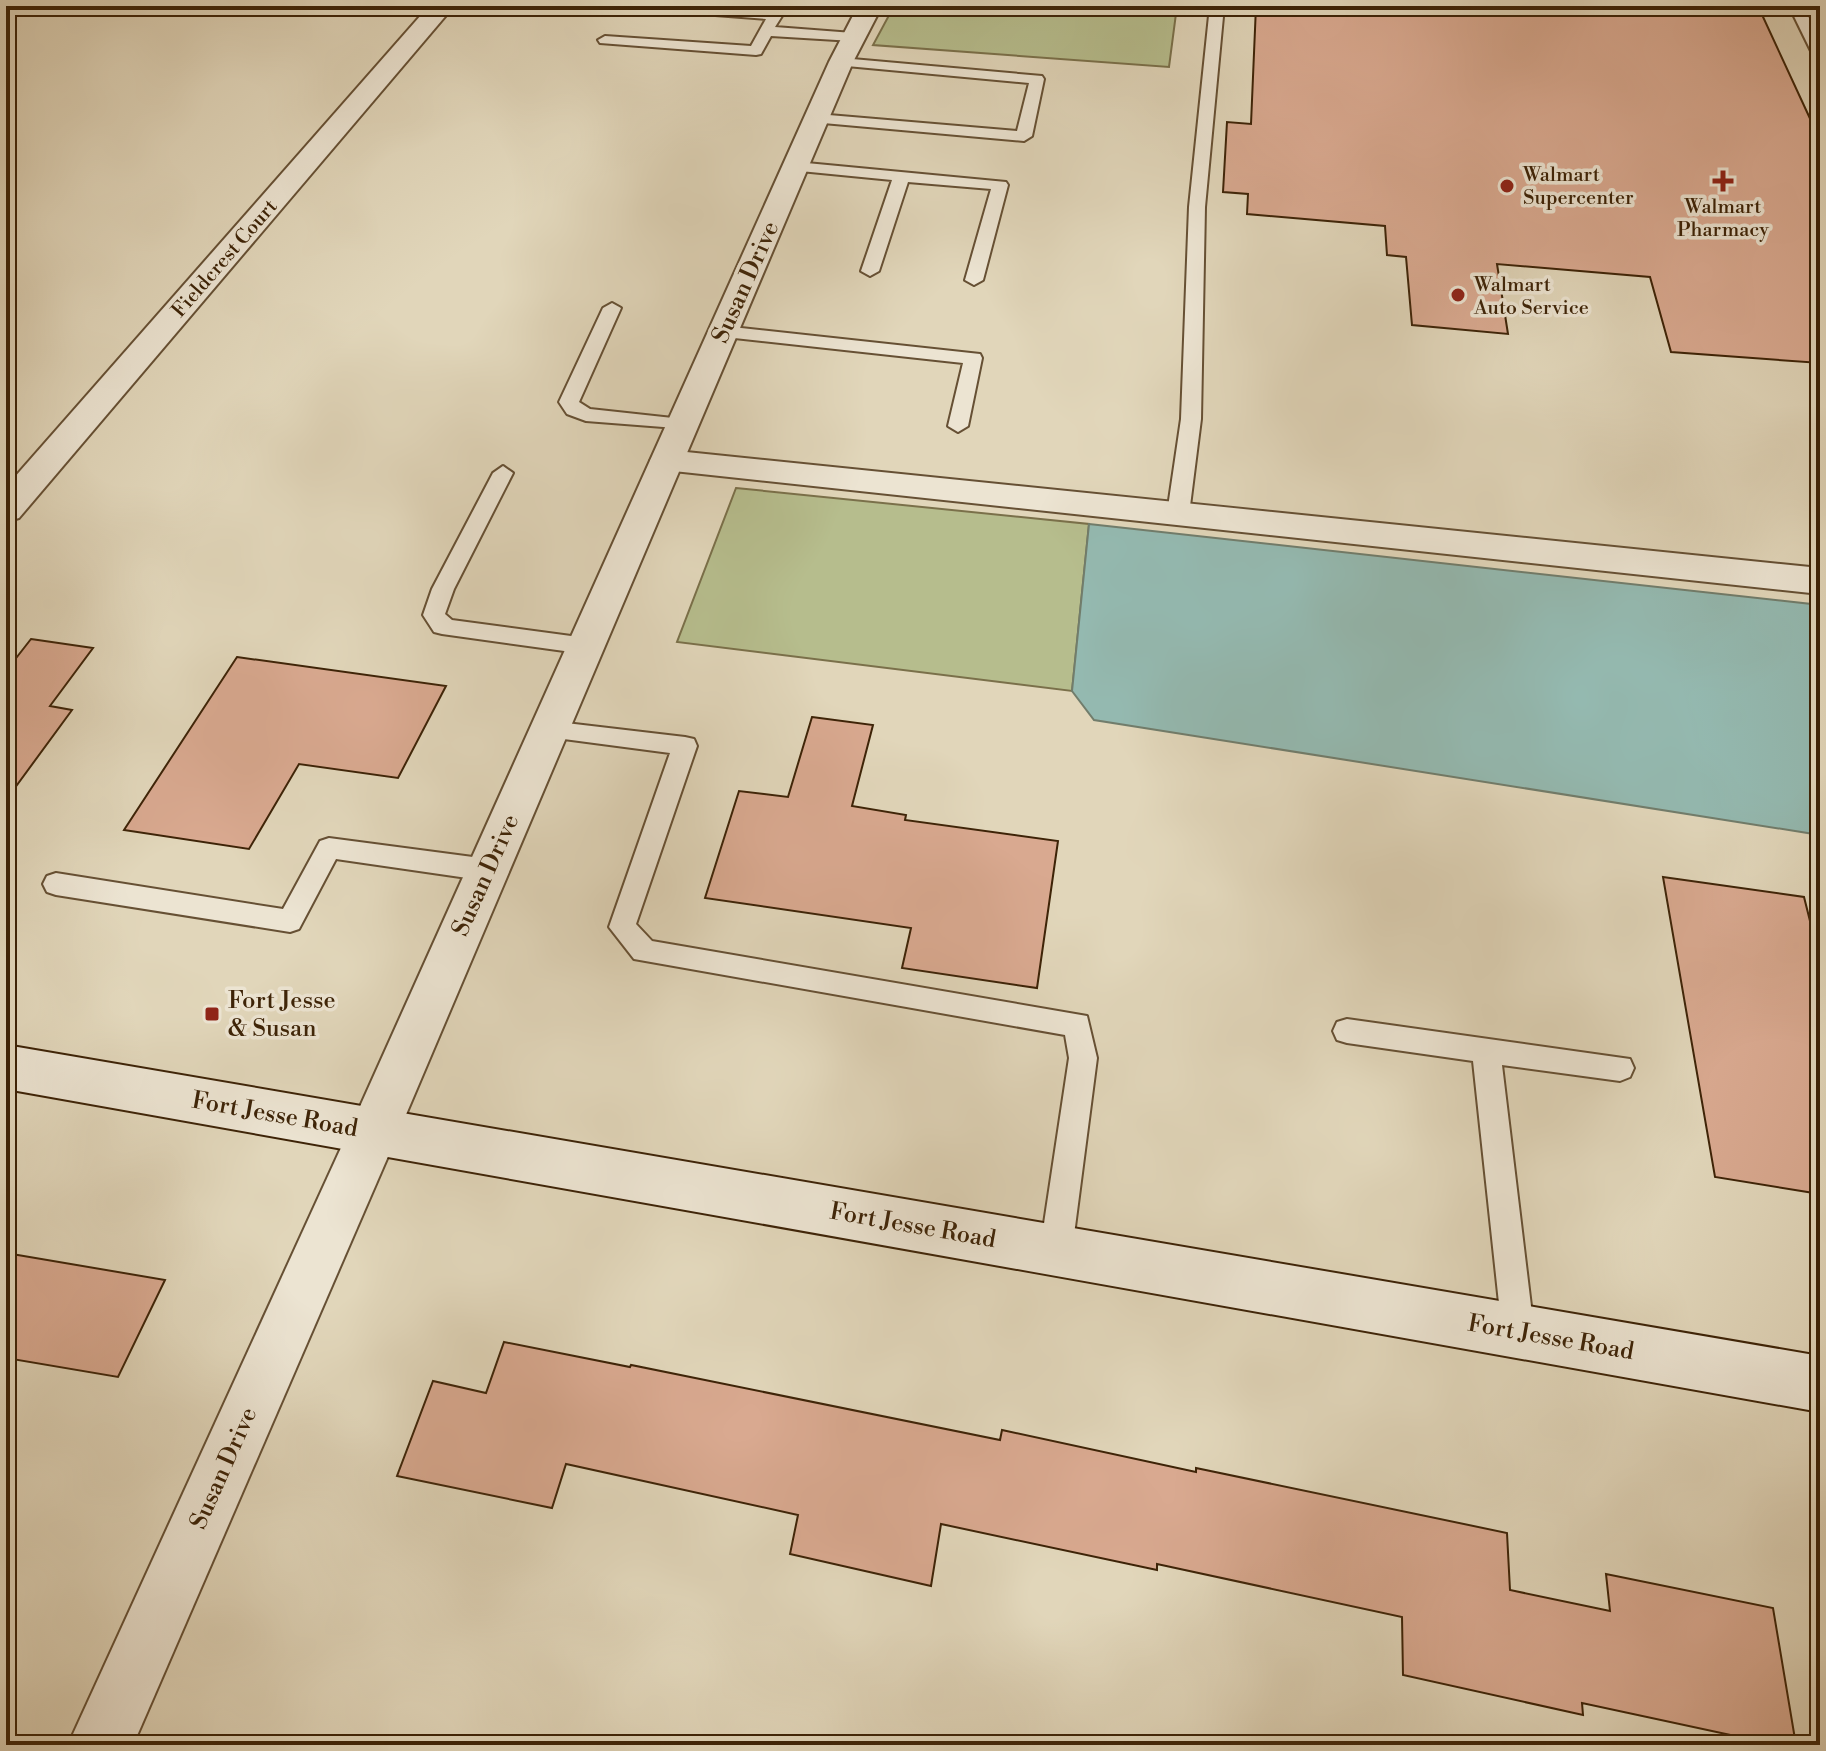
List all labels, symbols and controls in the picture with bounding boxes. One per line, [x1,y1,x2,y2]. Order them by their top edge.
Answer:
place label: Walmart Supercenter [1522,163,1634,211]
marker: Walmart Pharmacy [1714,172,1732,190]
marker: Walmart Supercenter [1498,177,1516,195]
street label: Fieldcrest Court [167,195,283,323]
place label: Walmart Pharmacy [1677,195,1769,243]
street label: Susan Drive [706,217,786,348]
place label: Walmart Auto Service [1473,273,1589,321]
marker: Walmart Auto Service [1449,286,1467,304]
street label: Susan Drive [446,810,526,941]
place label: Fort Jesse & Susan [228,986,336,1044]
marker: Fort Jesse & Susan [203,1005,221,1023]
street label: Fort Jesse Road [189,1086,361,1144]
street label: Fort Jesse Road [827,1197,999,1255]
street label: Fort Jesse Road [1465,1309,1637,1367]
street label: Susan Drive [184,1403,264,1534]

